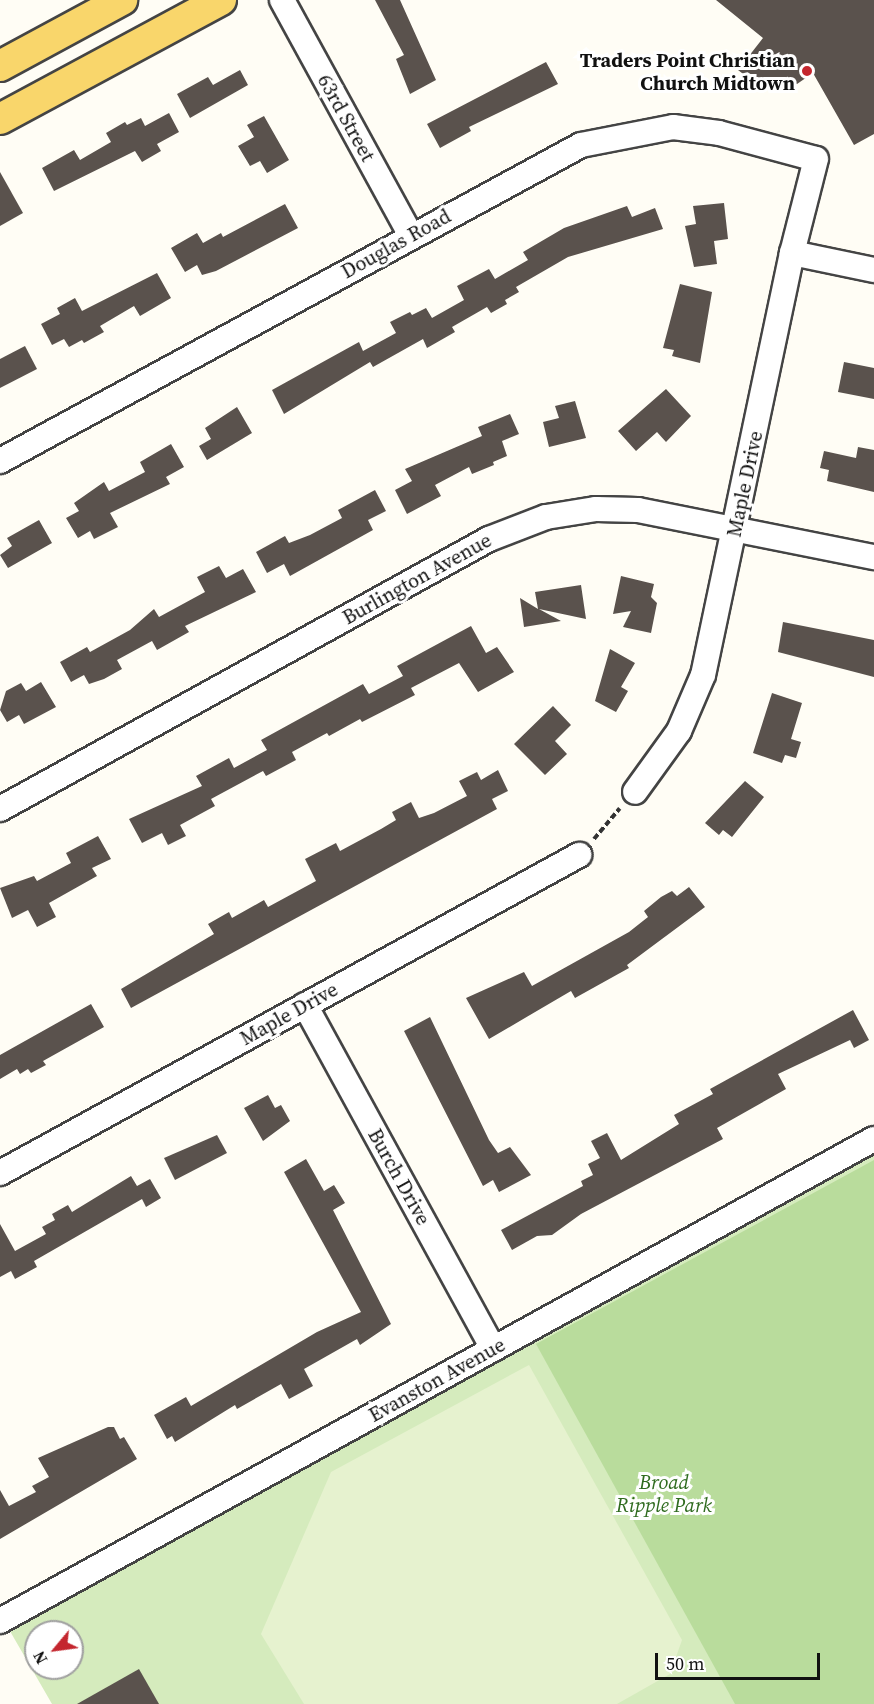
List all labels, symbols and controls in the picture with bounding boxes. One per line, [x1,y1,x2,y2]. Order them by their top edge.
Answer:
place label: Traders Point Christian Church Midtown [580,48,795,95]
marker: Traders Point Christian Church Midtown [800,64,814,78]
street label: 63rd Street [312,70,380,166]
street label: Douglas Road [337,204,455,284]
street label: Maple Drive [722,429,768,539]
street label: Burlington Avenue [338,528,496,630]
street label: Maple Drive [236,977,342,1051]
street label: Burch Drive [363,1125,435,1229]
street label: Evanston Avenue [365,1333,509,1427]
park label: Broad Ripple Park [616,1470,712,1517]
north arrow [24,1620,84,1680]
scale bar [658,1641,823,1679]
text: N [28,1647,52,1668]
text: 50 m [666,1651,704,1676]

